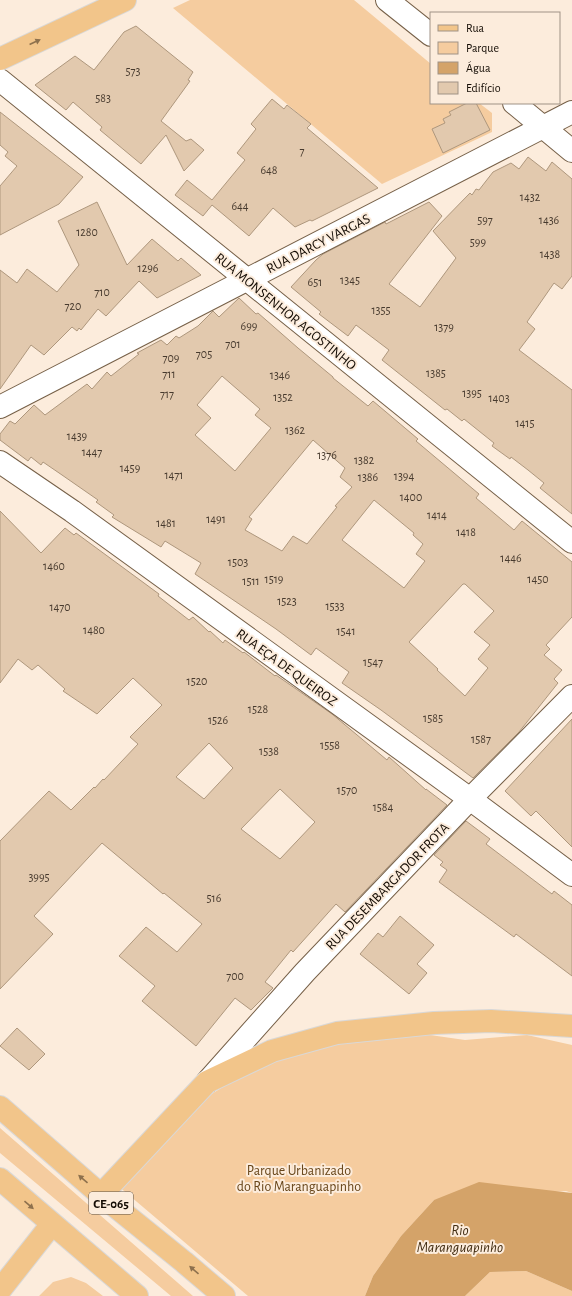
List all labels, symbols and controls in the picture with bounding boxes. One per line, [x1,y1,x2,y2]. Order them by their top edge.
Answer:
legend [430,12,560,104]
text: Rua [466,22,485,34]
one-way arrow [30,39,41,45]
text: Parque [466,42,499,54]
text: Água [466,61,491,74]
house number: 573 [126,65,141,77]
text: Edifício [466,82,501,94]
house number: 583 [95,92,111,104]
house number: 7 [299,145,305,157]
house number: 648 [260,164,278,176]
house number: 1432 [520,191,541,203]
house number: 644 [231,200,249,212]
street label: RUA DARCY VARGAS [264,212,373,276]
house number: 597 [477,214,493,226]
house number: 1436 [539,214,560,226]
house number: 1280 [76,226,98,238]
house number: 599 [470,236,487,248]
house number: 1438 [540,248,561,260]
street label: RUA MONSENHOR AGOSTINHO [212,251,359,373]
house number: 1296 [138,262,159,274]
house number: 1345 [340,274,360,286]
house number: 651 [308,276,322,288]
house number: 710 [94,286,110,298]
house number: 720 [65,300,81,312]
house number: 1355 [371,304,391,316]
house number: 699 [241,320,258,332]
house number: 1379 [434,321,454,333]
house number: 701 [225,338,241,350]
house number: 705 [196,348,212,360]
house number: 709 [163,352,180,364]
house number: 1385 [426,367,446,379]
house number: 711 [162,368,176,380]
house number: 1346 [270,369,291,381]
house number: 1395 [462,387,482,399]
house number: 717 [160,388,174,400]
house number: 1352 [273,391,293,403]
house number: 1403 [488,392,510,404]
house number: 1415 [515,417,535,429]
house number: 1362 [285,424,306,436]
house number: 1439 [67,430,88,442]
house number: 1447 [82,446,102,458]
house number: 1376 [317,449,337,461]
house number: 1382 [354,454,375,466]
house number: 1459 [120,462,141,474]
house number: 1471 [164,469,184,481]
house number: 1394 [394,470,414,482]
house number: 1386 [358,471,379,483]
house number: 1400 [400,491,422,503]
house number: 1414 [427,509,447,521]
house number: 1491 [206,513,226,525]
house number: 1481 [156,517,176,529]
house number: 1418 [456,526,476,538]
house number: 1446 [500,552,522,564]
house number: 1503 [228,556,248,568]
house number: 1460 [43,560,65,572]
house number: 1519 [265,573,284,585]
house number: 1450 [527,573,549,585]
house number: 1511 [242,575,260,587]
house number: 1523 [277,595,297,607]
house number: 1533 [325,600,345,612]
house number: 1470 [49,601,71,613]
house number: 1480 [83,624,105,636]
house number: 1541 [336,625,356,637]
street label: RUA EÇA DE QUEIROZ [233,627,339,709]
house number: 1547 [363,656,383,668]
house number: 1520 [187,675,207,687]
house number: 1528 [248,703,268,715]
house number: 1585 [423,712,443,724]
house number: 1526 [208,714,228,726]
house number: 1587 [471,733,491,745]
house number: 1558 [320,739,340,751]
house number: 1538 [259,745,279,757]
house number: 1570 [337,784,357,796]
house number: 1584 [373,801,394,813]
street label: RUA DESEMBARGADOR FROTA [323,820,452,953]
house number: 3995 [28,871,50,883]
house number: 516 [207,892,222,904]
house number: 700 [226,970,244,982]
park label: Parque Urbanizado do Rio Maranguapinho [237,1164,361,1194]
one-way arrow [78,1174,88,1184]
road number: CE-065 [89,1192,133,1214]
one-way arrow [24,1200,35,1209]
water label: Rio Maranguapinho [417,1223,503,1255]
one-way arrow [189,1266,200,1275]

